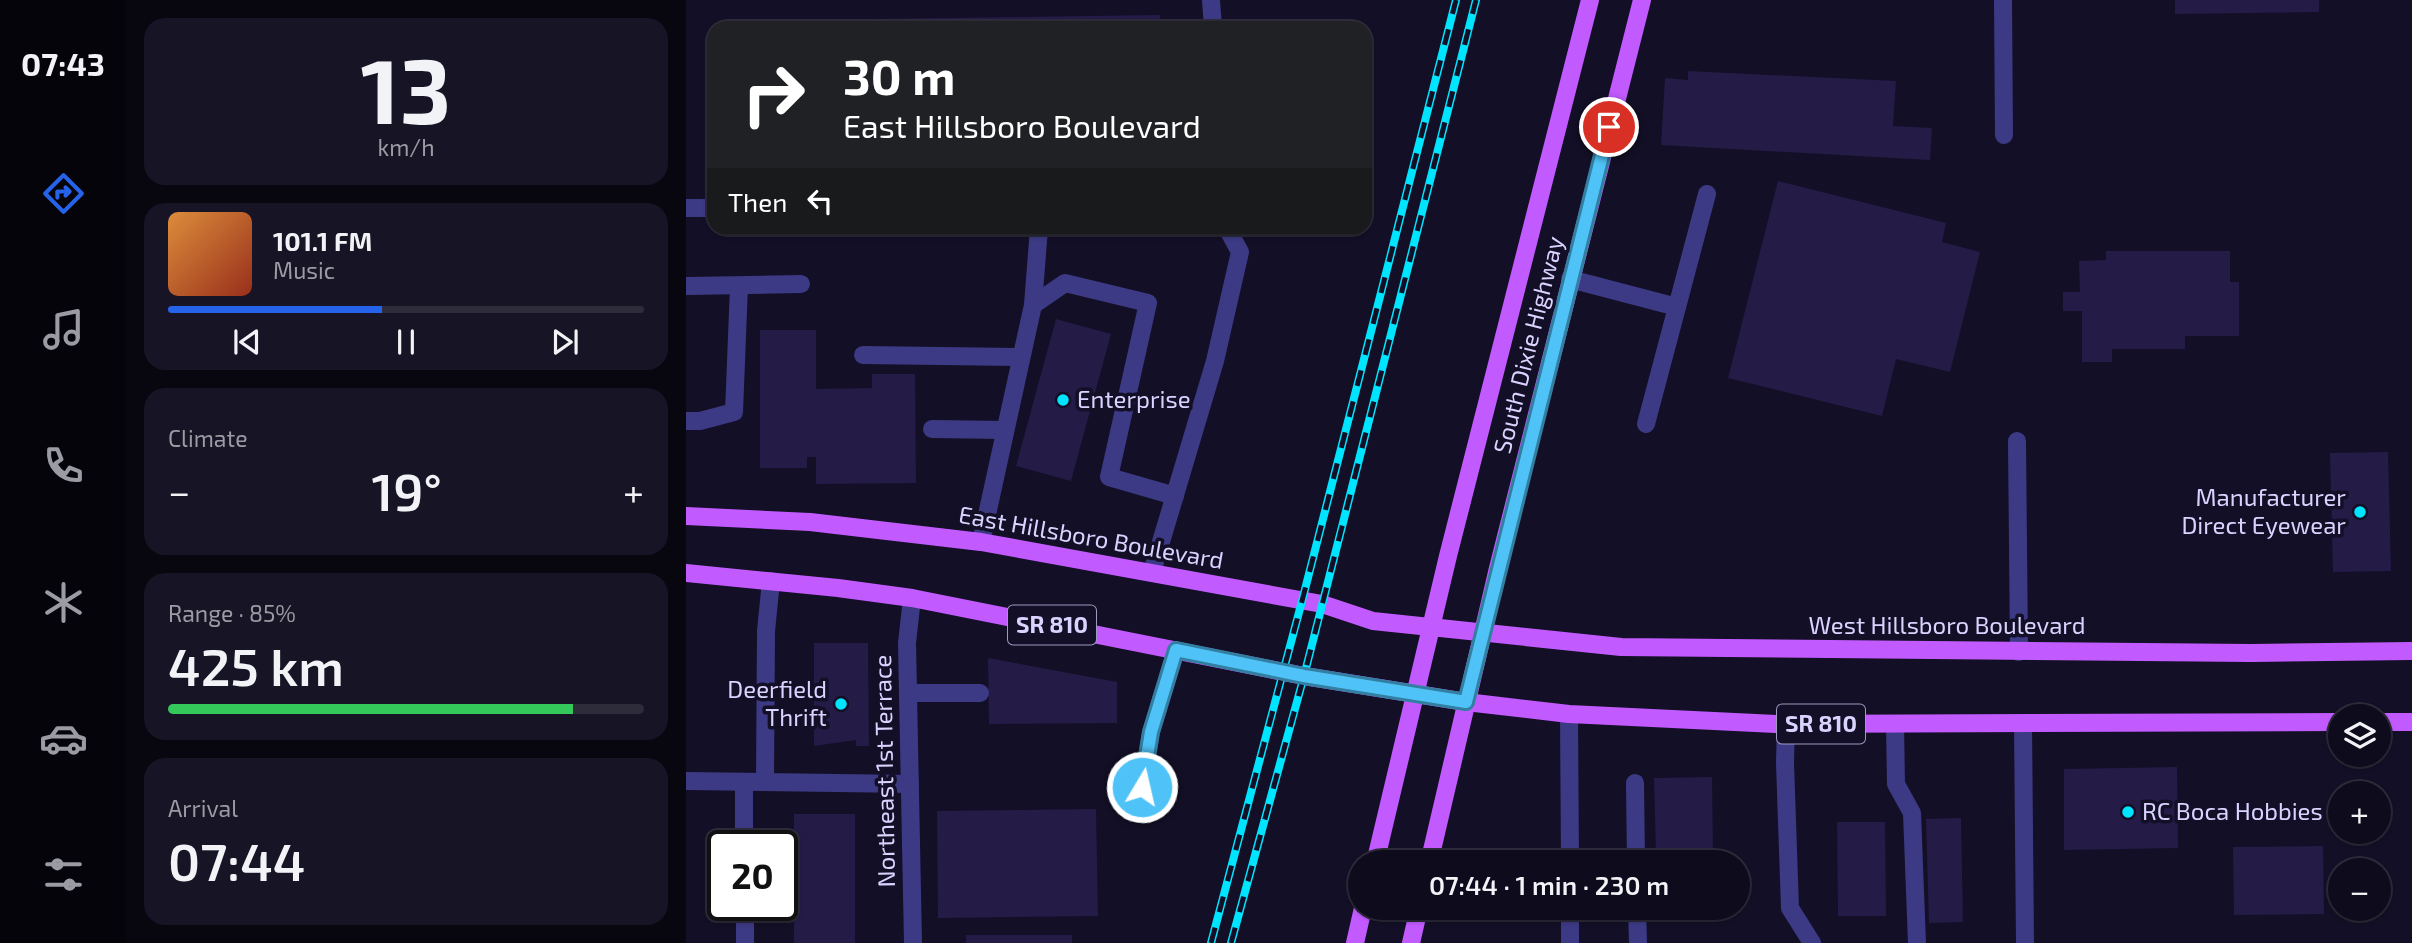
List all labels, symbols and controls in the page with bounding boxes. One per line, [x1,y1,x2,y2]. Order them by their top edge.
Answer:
text: 13 [361,33,451,142]
text: 07:43 [21,44,105,82]
text: 30 m [843,46,955,105]
icon: right [728,49,819,140]
pin [1579,97,1639,157]
text: East Hillsboro Boulevard [843,106,1201,144]
icon: arrive [1590,108,1628,146]
text: km/h [377,133,435,161]
icon: directions [39,169,88,218]
icon: left [801,182,839,220]
text: Then [728,186,787,217]
text: 101.1 FM [273,225,372,256]
street label: South Dixie Highway [1487,233,1569,456]
text: Music [273,256,335,284]
icon: music [39,305,88,354]
icon: previous [228,323,266,361]
icon: pause [387,323,425,361]
icon: next [546,323,584,361]
place label: Enterprise [1077,384,1191,413]
marker: Enterprise [1055,392,1071,408]
text: Climate [168,424,248,452]
icon: phone [39,441,88,490]
text: 19° [371,459,442,521]
text: − [168,468,190,514]
text: + [623,468,644,514]
place label: Manufacturer Direct Eyewear [2181,482,2346,539]
street label: East Hillsboro Boulevard [957,499,1226,574]
marker: Manufacturer Direct Eyewear [2352,504,2368,520]
icon: climate [39,578,88,627]
text: Range · 85% [168,599,296,627]
road number: SR 810 [1008,606,1096,645]
street label: West Hillsboro Boulevard [1809,610,2085,639]
text: 425 km [168,634,344,696]
street label: Northeast 1st Terrace [867,654,900,888]
place label: Deerfield Thrift [727,674,827,731]
marker: Deerfield Thrift [833,696,849,712]
road number: SR 810 [1777,704,1865,744]
map controls [2328,704,2391,921]
button: layers [2328,704,2391,767]
icon: car [39,714,88,763]
position arrow [1105,750,1179,824]
button: + [2328,781,2391,844]
text: Arrival [168,794,238,822]
place label: RC Boca Hobbies [2142,796,2323,825]
marker: RC Boca Hobbies [2120,804,2136,820]
text: 07:44 [168,829,306,891]
speed limit sign: 20 [707,830,798,921]
icon: filters [39,850,88,899]
button: − [2328,858,2391,921]
text: 07:44 · 1 min · 230 m [1429,869,1669,900]

